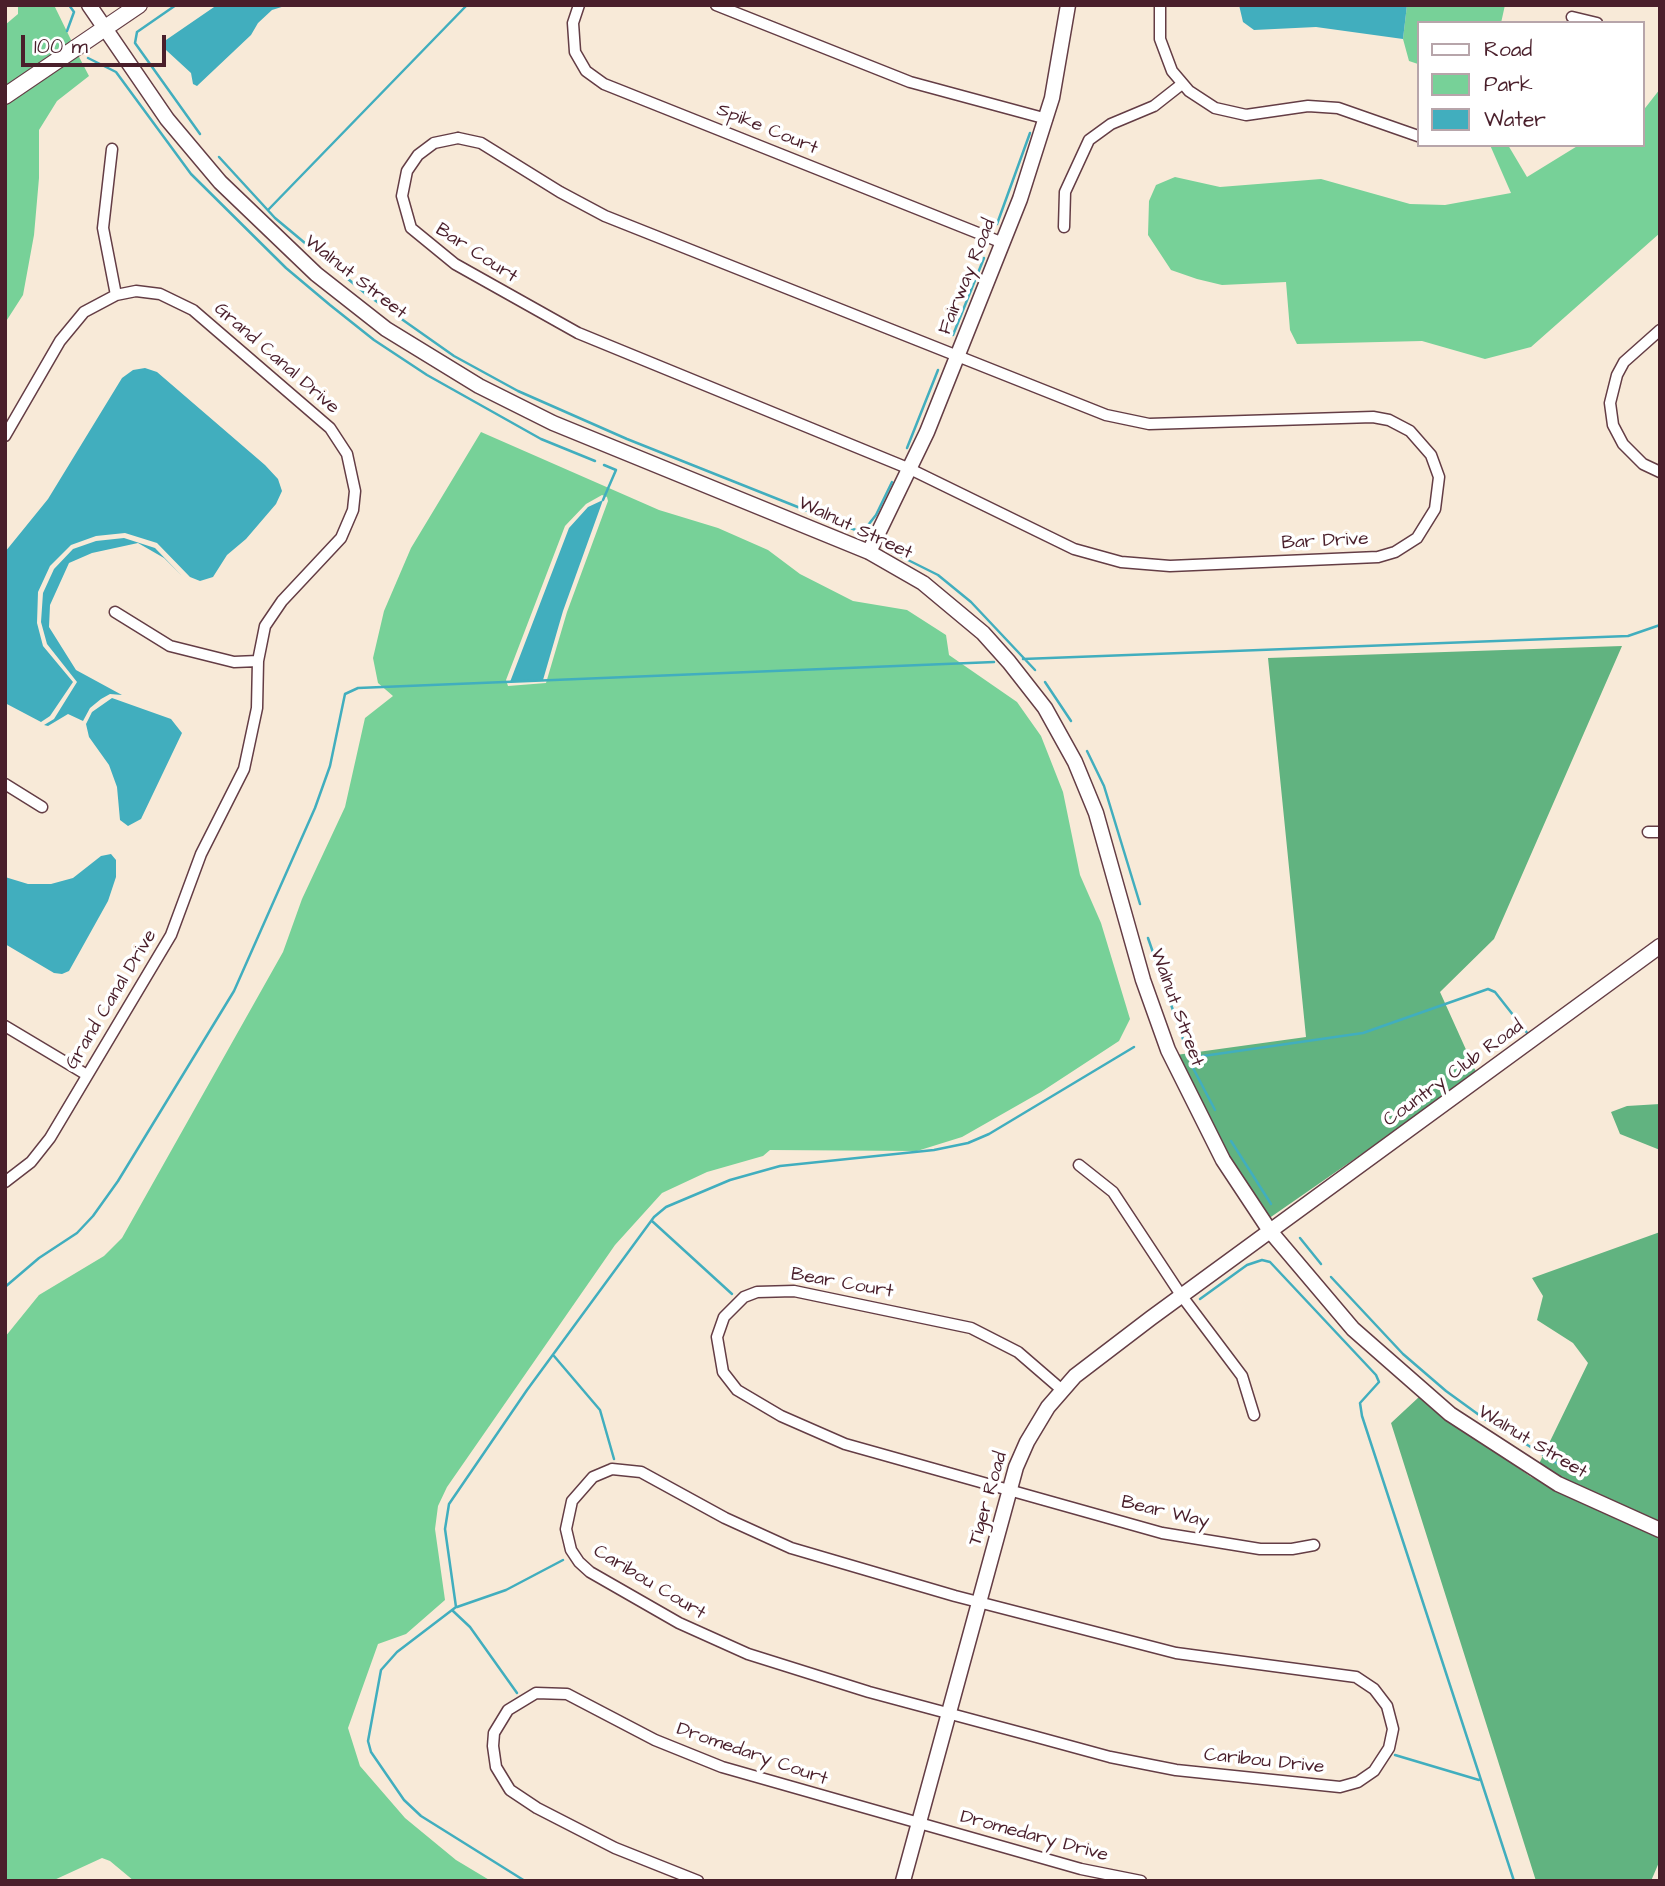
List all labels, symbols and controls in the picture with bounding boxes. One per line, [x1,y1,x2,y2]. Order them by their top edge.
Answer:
scale bar [24,21,170,65]
legend [1416,21,1644,147]
text: 100 m [34,32,88,61]
text: Road [1484,35,1532,64]
text: Park [1484,70,1533,99]
street label: Spike Court [713,99,821,161]
text: Water [1484,105,1546,134]
street label: Fairway Road [934,216,1002,338]
street label: Bar Court [431,219,521,289]
street label: Walnut Street [299,231,411,325]
street label: Grand Canal Drive [209,298,343,420]
street label: Walnut Street [794,493,916,565]
street label: Bar Drive [1281,528,1369,556]
street label: Grand Canal Drive [61,926,163,1074]
street label: Walnut Street [1144,946,1208,1070]
street label: Country Club Road [1380,1016,1528,1132]
street label: Bear Court [789,1264,895,1304]
street label: Walnut Street [1473,1401,1591,1485]
street label: Tiger Road [965,1449,1013,1549]
street label: Bear Way [1119,1492,1211,1534]
street label: Caribou Court [589,1541,709,1625]
street label: Dromedary Court [673,1718,831,1792]
street label: Caribou Drive [1203,1744,1325,1780]
street label: Dromedary Drive [957,1806,1111,1868]

